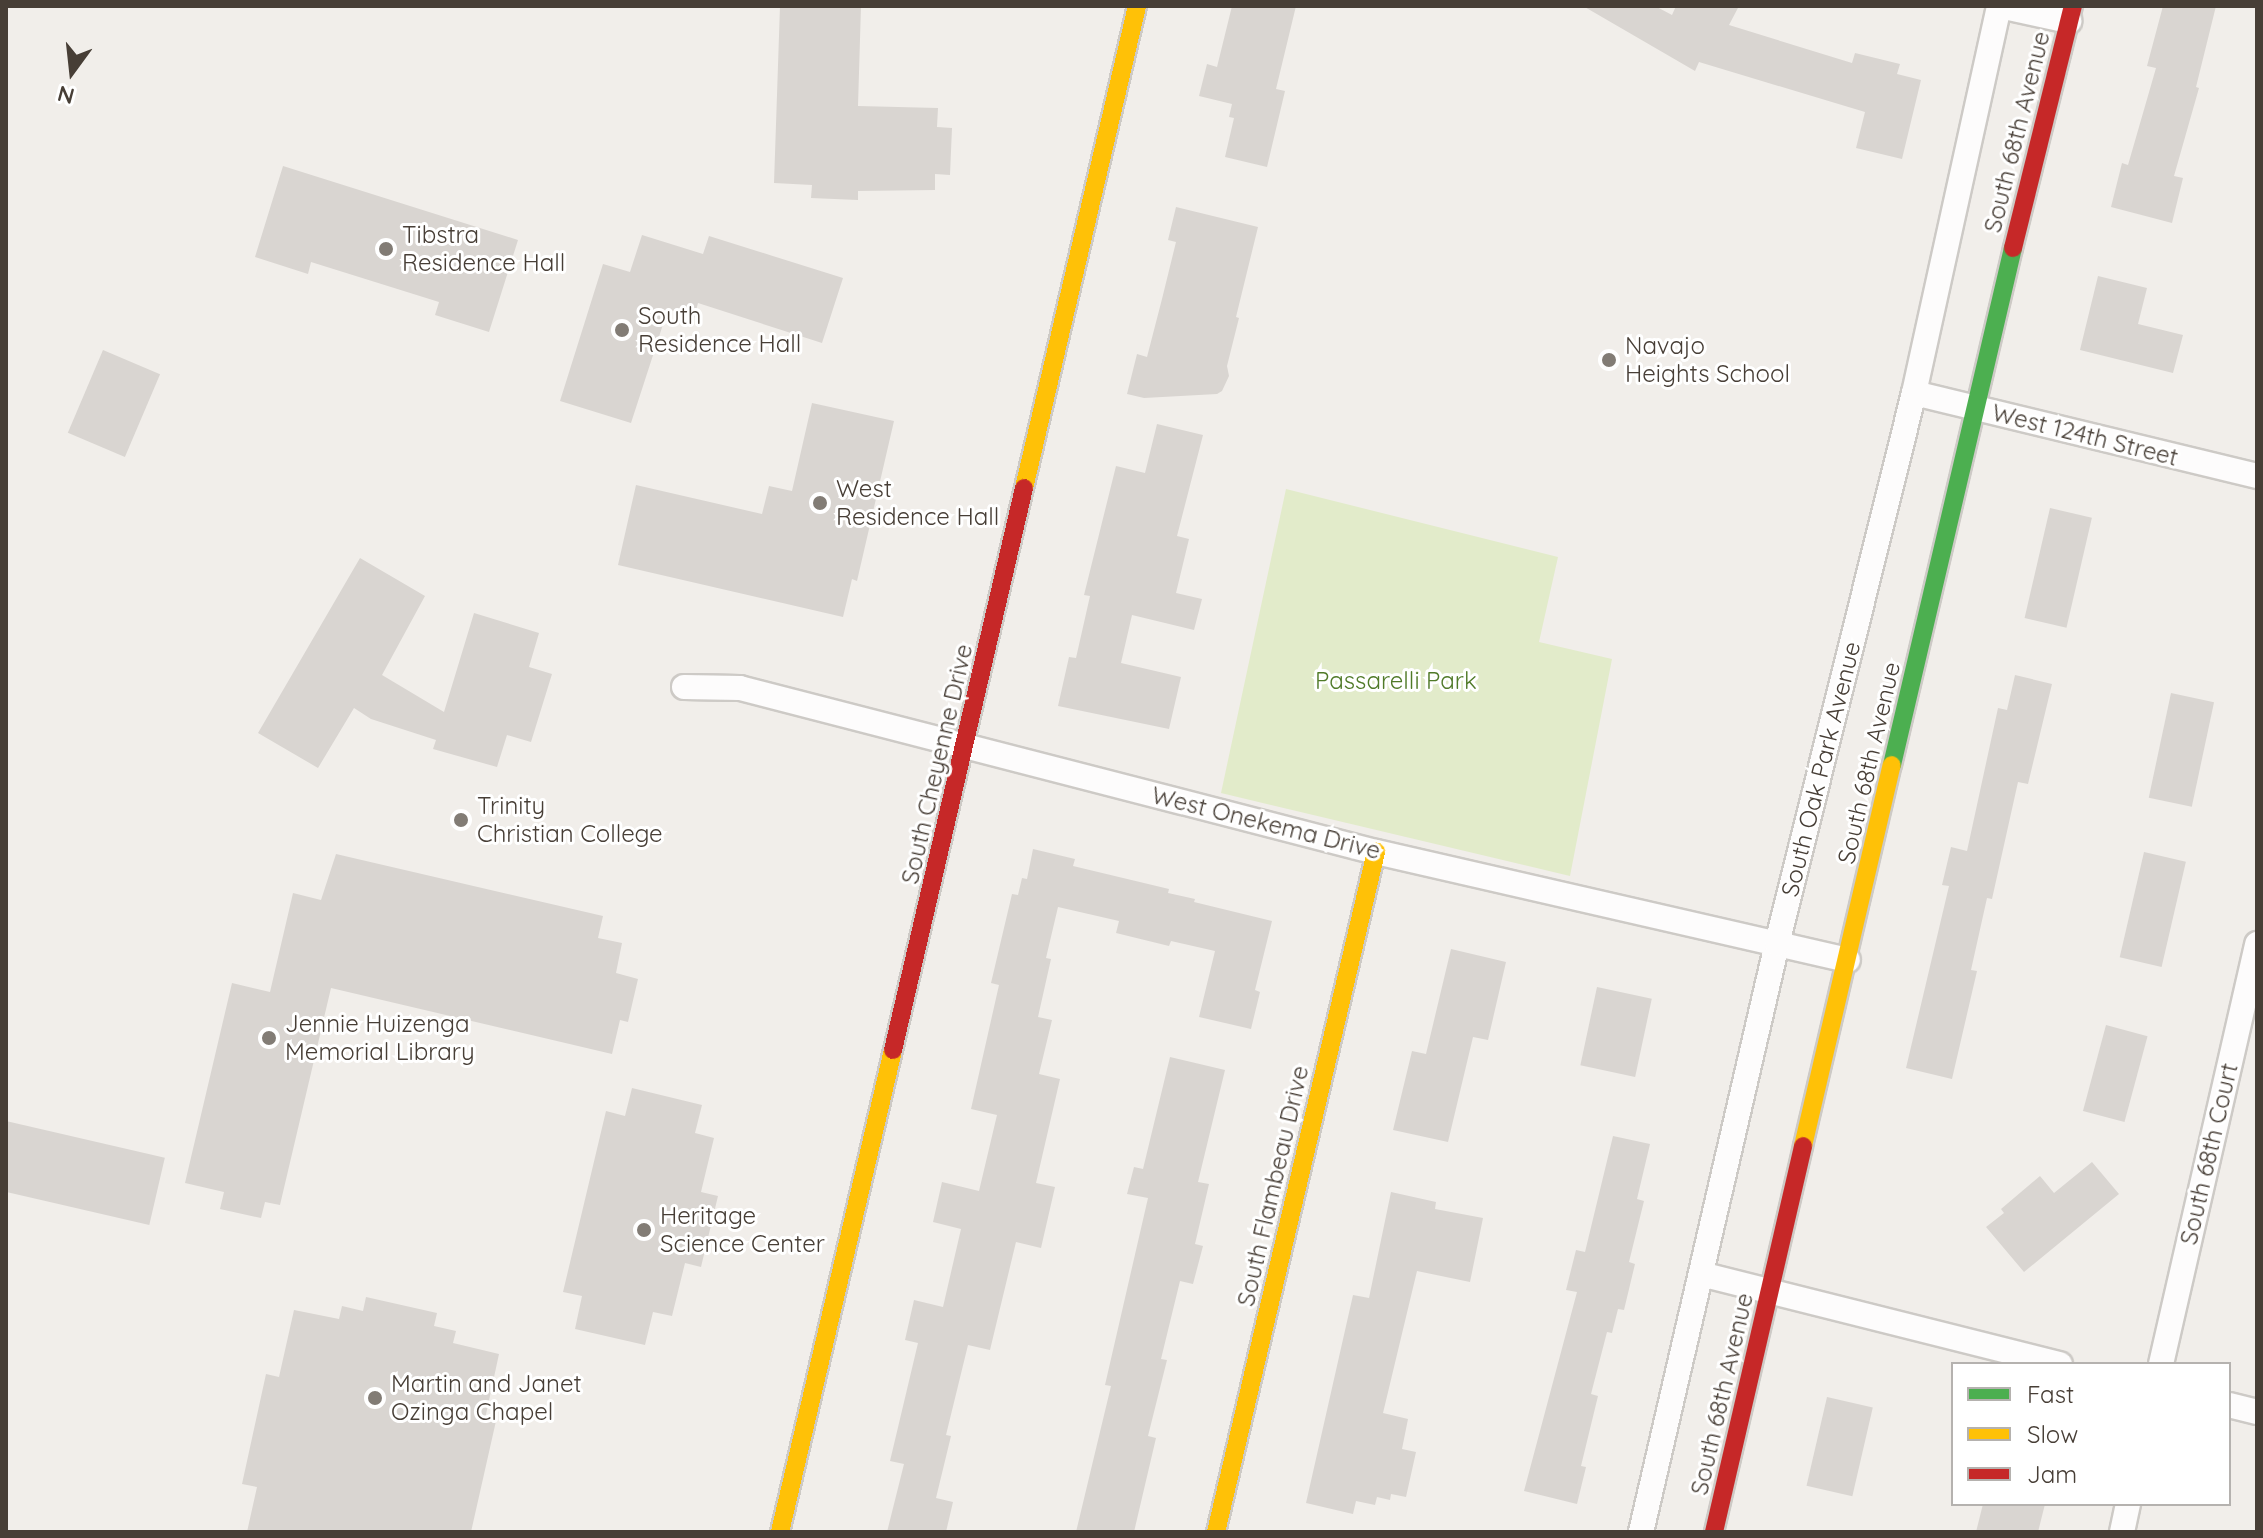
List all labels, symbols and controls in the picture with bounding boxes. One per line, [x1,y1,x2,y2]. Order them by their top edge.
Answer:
street label: South 68th Avenue [1978,28,2056,236]
north arrow [32,32,112,112]
text: N [54,80,77,111]
place label: Tibstra Residence Hall [402,221,565,277]
marker: Tibstra Residence Hall [377,240,395,258]
place label: South Residence Hall [638,302,801,358]
marker: South Residence Hall [613,321,631,339]
place label: Navajo Heights School [1625,332,1790,388]
marker: Navajo Heights School [1600,351,1618,369]
street label: West 124th Street [1989,398,2181,472]
place label: West Residence Hall [836,475,999,531]
marker: West Residence Hall [811,494,829,512]
street label: South Oak Park Avenue [1775,639,1867,899]
street label: South Cheyenne Drive [895,641,979,887]
street label: South 68th Avenue [1832,659,1906,867]
park label: Passarelli Park [1315,667,1477,695]
street label: West Onekema Drive [1149,781,1383,865]
place label: Trinity Christian College [477,792,663,848]
marker: Trinity Christian College [452,811,470,829]
place label: Jennie Huizenga Memorial Library [285,1010,475,1066]
marker: Jennie Huizenga Memorial Library [260,1029,278,1047]
street label: South 68th Court [2174,1060,2244,1248]
street label: South Flambeau Drive [1231,1063,1315,1309]
place label: Heritage Science Center [660,1202,825,1258]
marker: Heritage Science Center [635,1221,653,1239]
street label: South 68th Avenue [1685,1290,1759,1498]
legend [1951,1362,2231,1506]
place label: Martin and Janet Ozinga Chapel [391,1370,582,1426]
text: Fast [2027,1379,2074,1409]
marker: Martin and Janet Ozinga Chapel [366,1389,384,1407]
text: Slow [2027,1419,2078,1449]
text: Jam [2027,1459,2077,1489]

